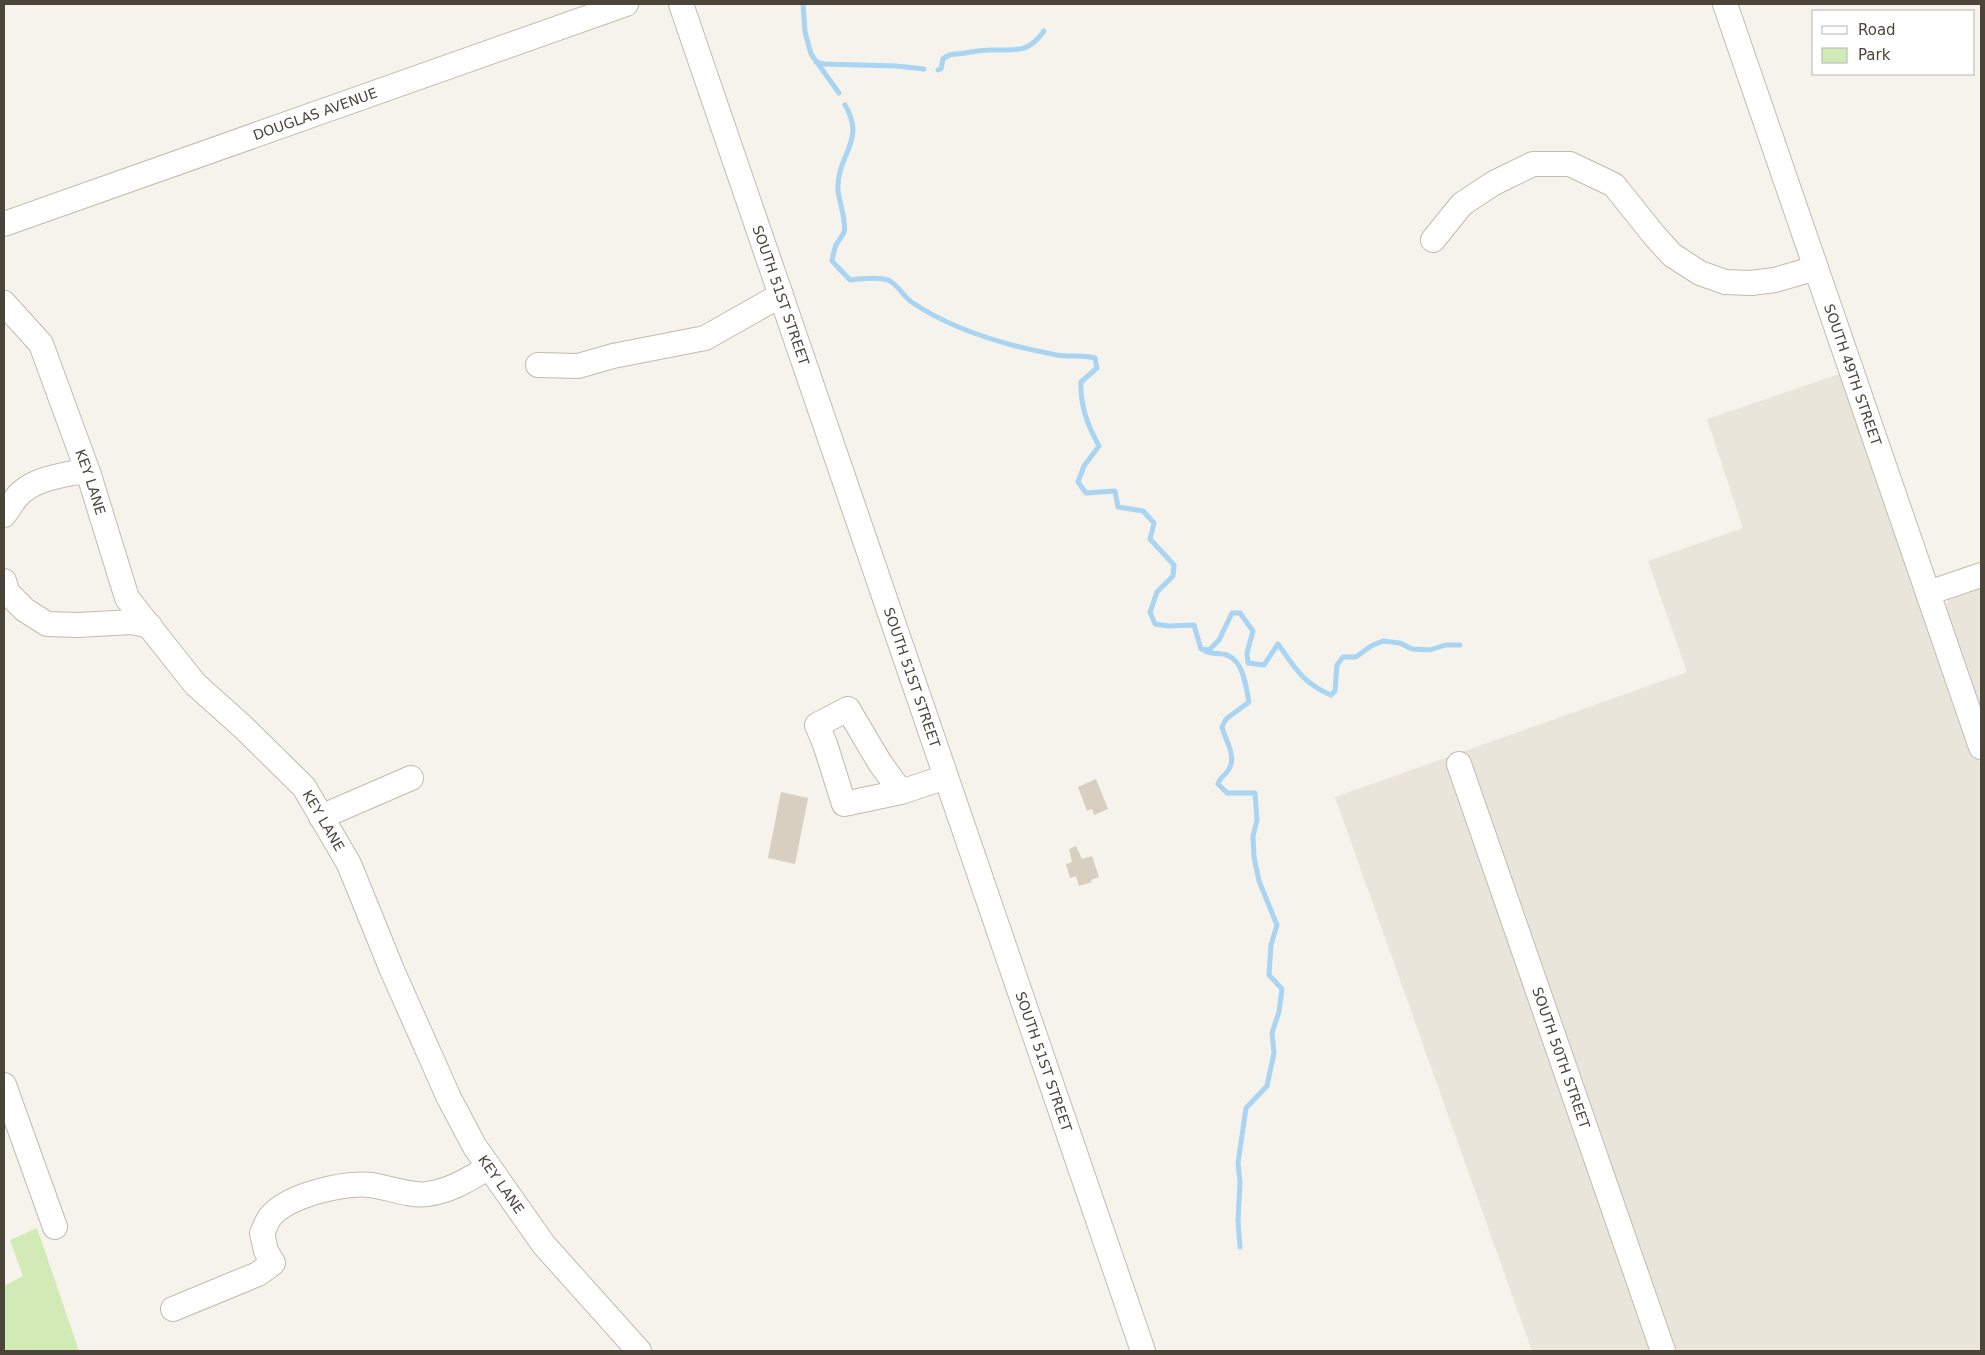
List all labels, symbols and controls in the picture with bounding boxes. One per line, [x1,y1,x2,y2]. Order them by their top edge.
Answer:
legend [1812,10,1975,75]
text: Road [1858,21,1896,39]
text: Park [1858,46,1891,64]
street label: DOUGLAS AVENUE [251,85,379,143]
street label: SOUTH 51ST STREET [750,223,812,368]
street label: SOUTH 49TH STREET [1821,302,1885,448]
street label: KEY LANE [72,447,109,517]
street label: SOUTH 51ST STREET [881,605,944,750]
street label: KEY LANE [300,787,348,854]
street label: SOUTH 50TH STREET [1529,985,1593,1131]
street label: SOUTH 51ST STREET [1012,989,1075,1134]
street label: KEY LANE [475,1152,527,1217]

